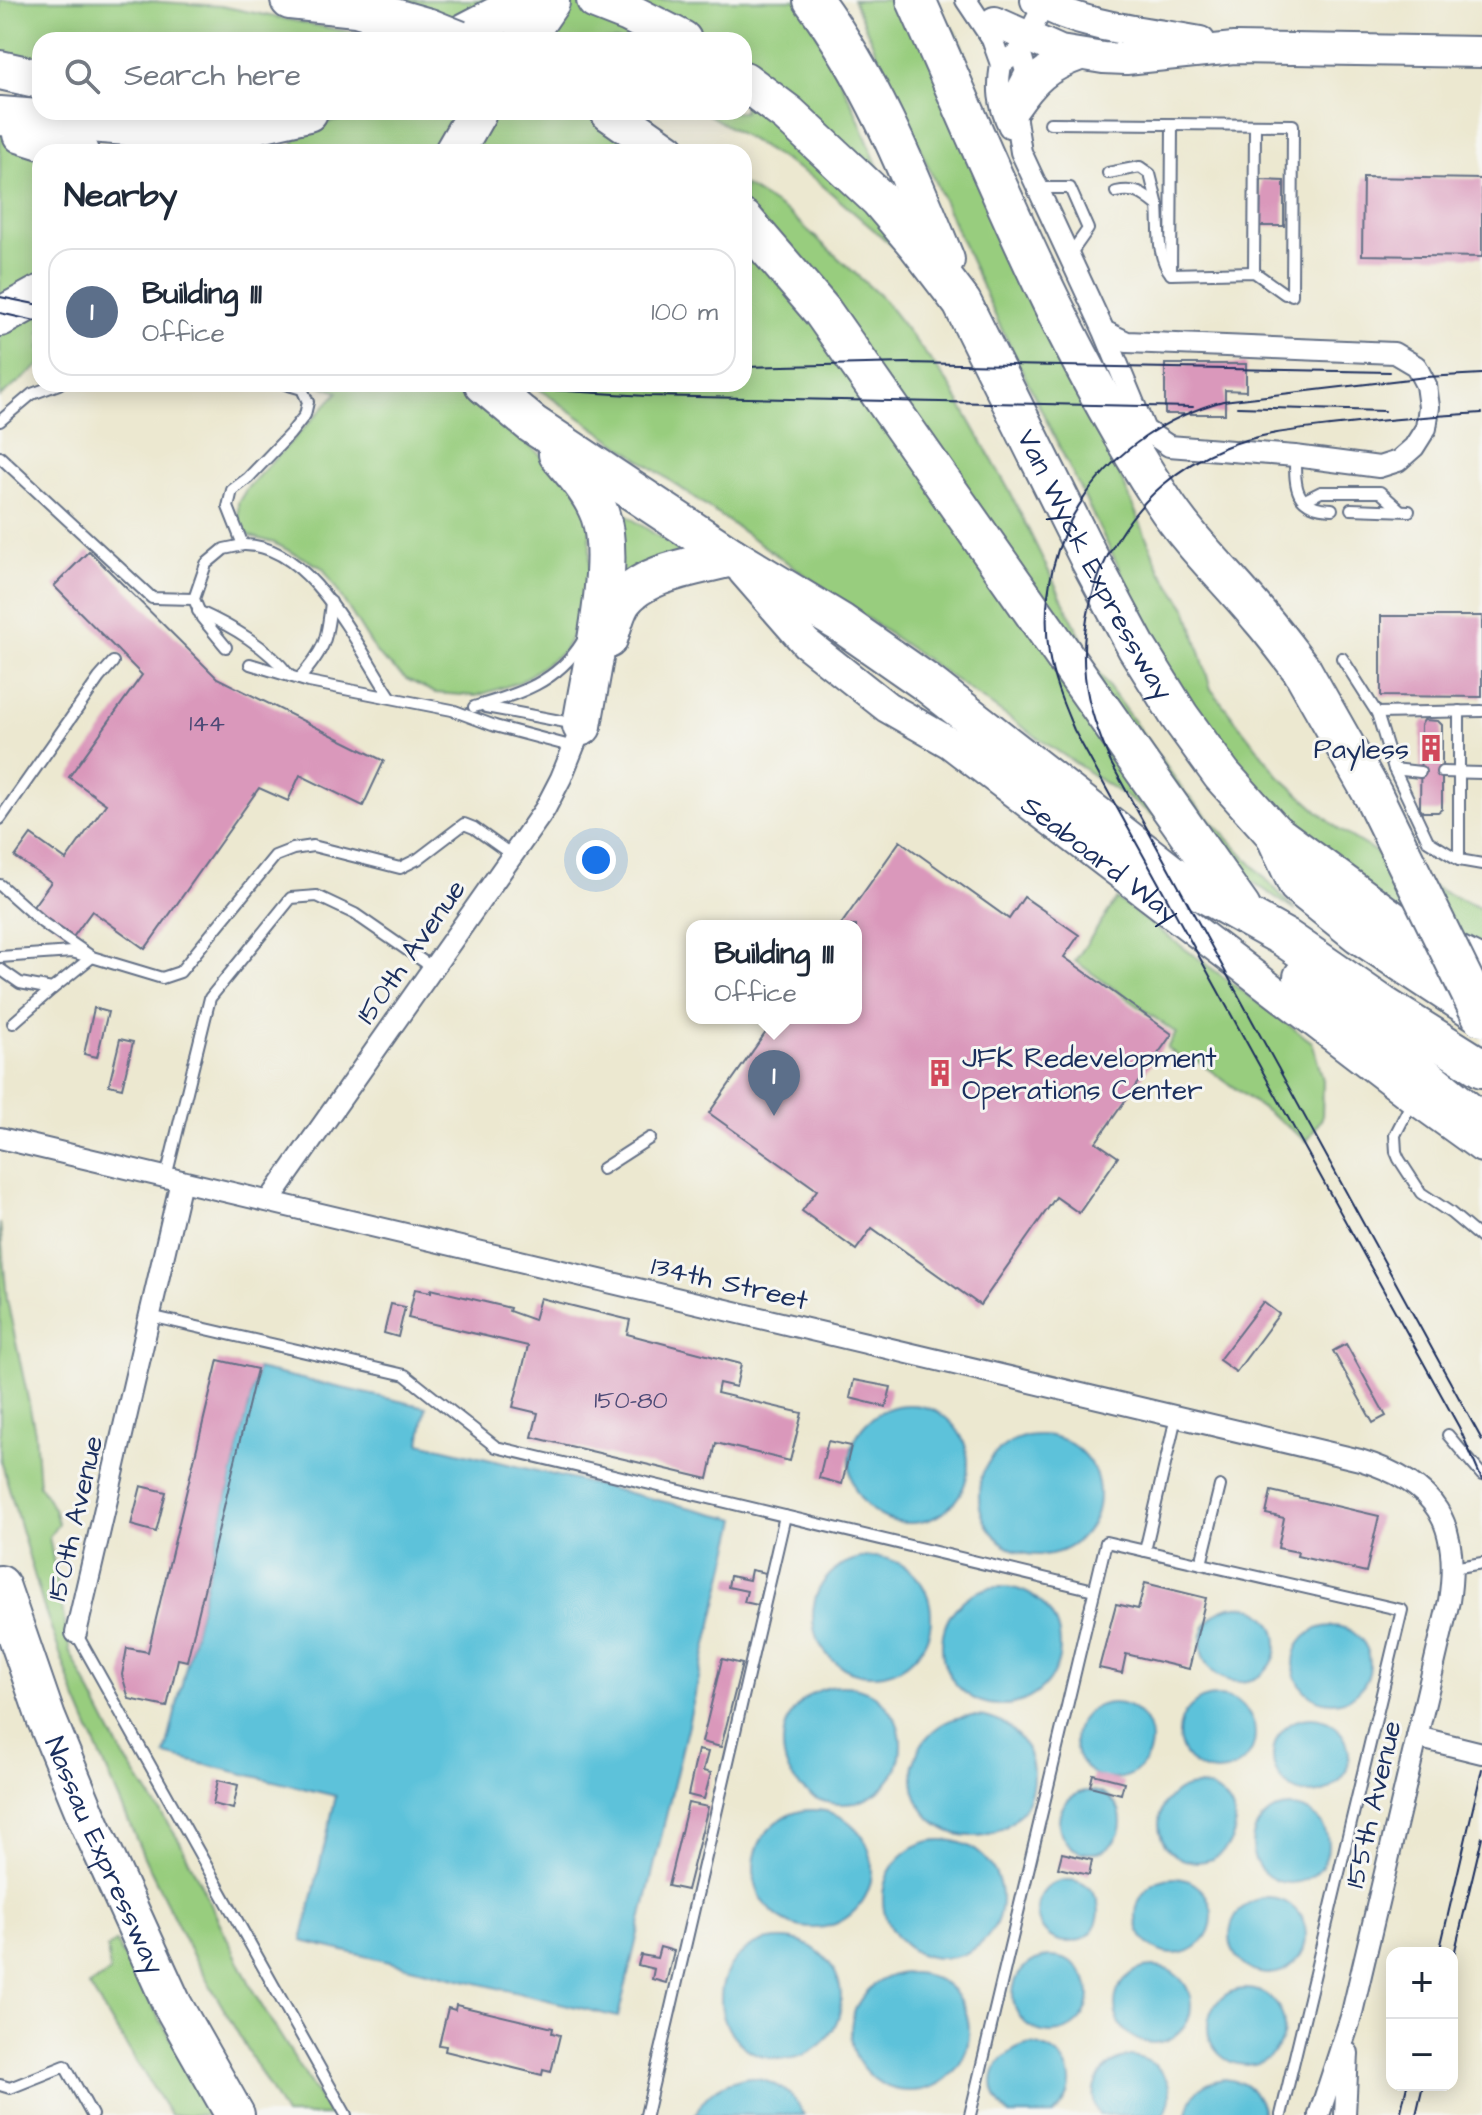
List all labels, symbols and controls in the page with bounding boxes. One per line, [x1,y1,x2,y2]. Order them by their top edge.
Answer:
search box [32,32,752,120]
icon: search [60,54,104,98]
text: Search here [124,55,301,97]
text: Nearby [64,172,178,220]
text: Building 111 [142,273,262,315]
text: 1 [90,294,94,330]
text: 100 m [651,294,718,330]
text: Office [142,315,225,351]
street label: Van Wyck Expressway [1007,423,1182,709]
house number: 144 [189,707,225,741]
place label: Payless [1314,730,1409,771]
building icon: Payless [1416,733,1446,763]
street label: Seaboard Way [1013,786,1187,934]
your location [576,840,616,880]
street label: 150th Avenue [347,872,476,1032]
popup [686,920,862,1024]
text: Building 111 [714,933,834,975]
text: Office [714,975,797,1011]
place label: JFK Redevelopment Operations Center [962,1039,1217,1110]
pin: 1 [748,1050,800,1116]
building icon: JFK Redevelopment Operations Center [925,1058,955,1088]
street label: 134th Street [647,1247,812,1321]
house number: 150-80 [594,1384,668,1418]
street label: 150th Avenue [38,1432,113,1605]
street label: 155th Avenue [1335,1717,1412,1892]
street label: Nassau Expressway [35,1731,174,1981]
map controls [1386,1947,1458,2091]
button: + [1386,1947,1458,2019]
button: − [1386,2019,1458,2091]

